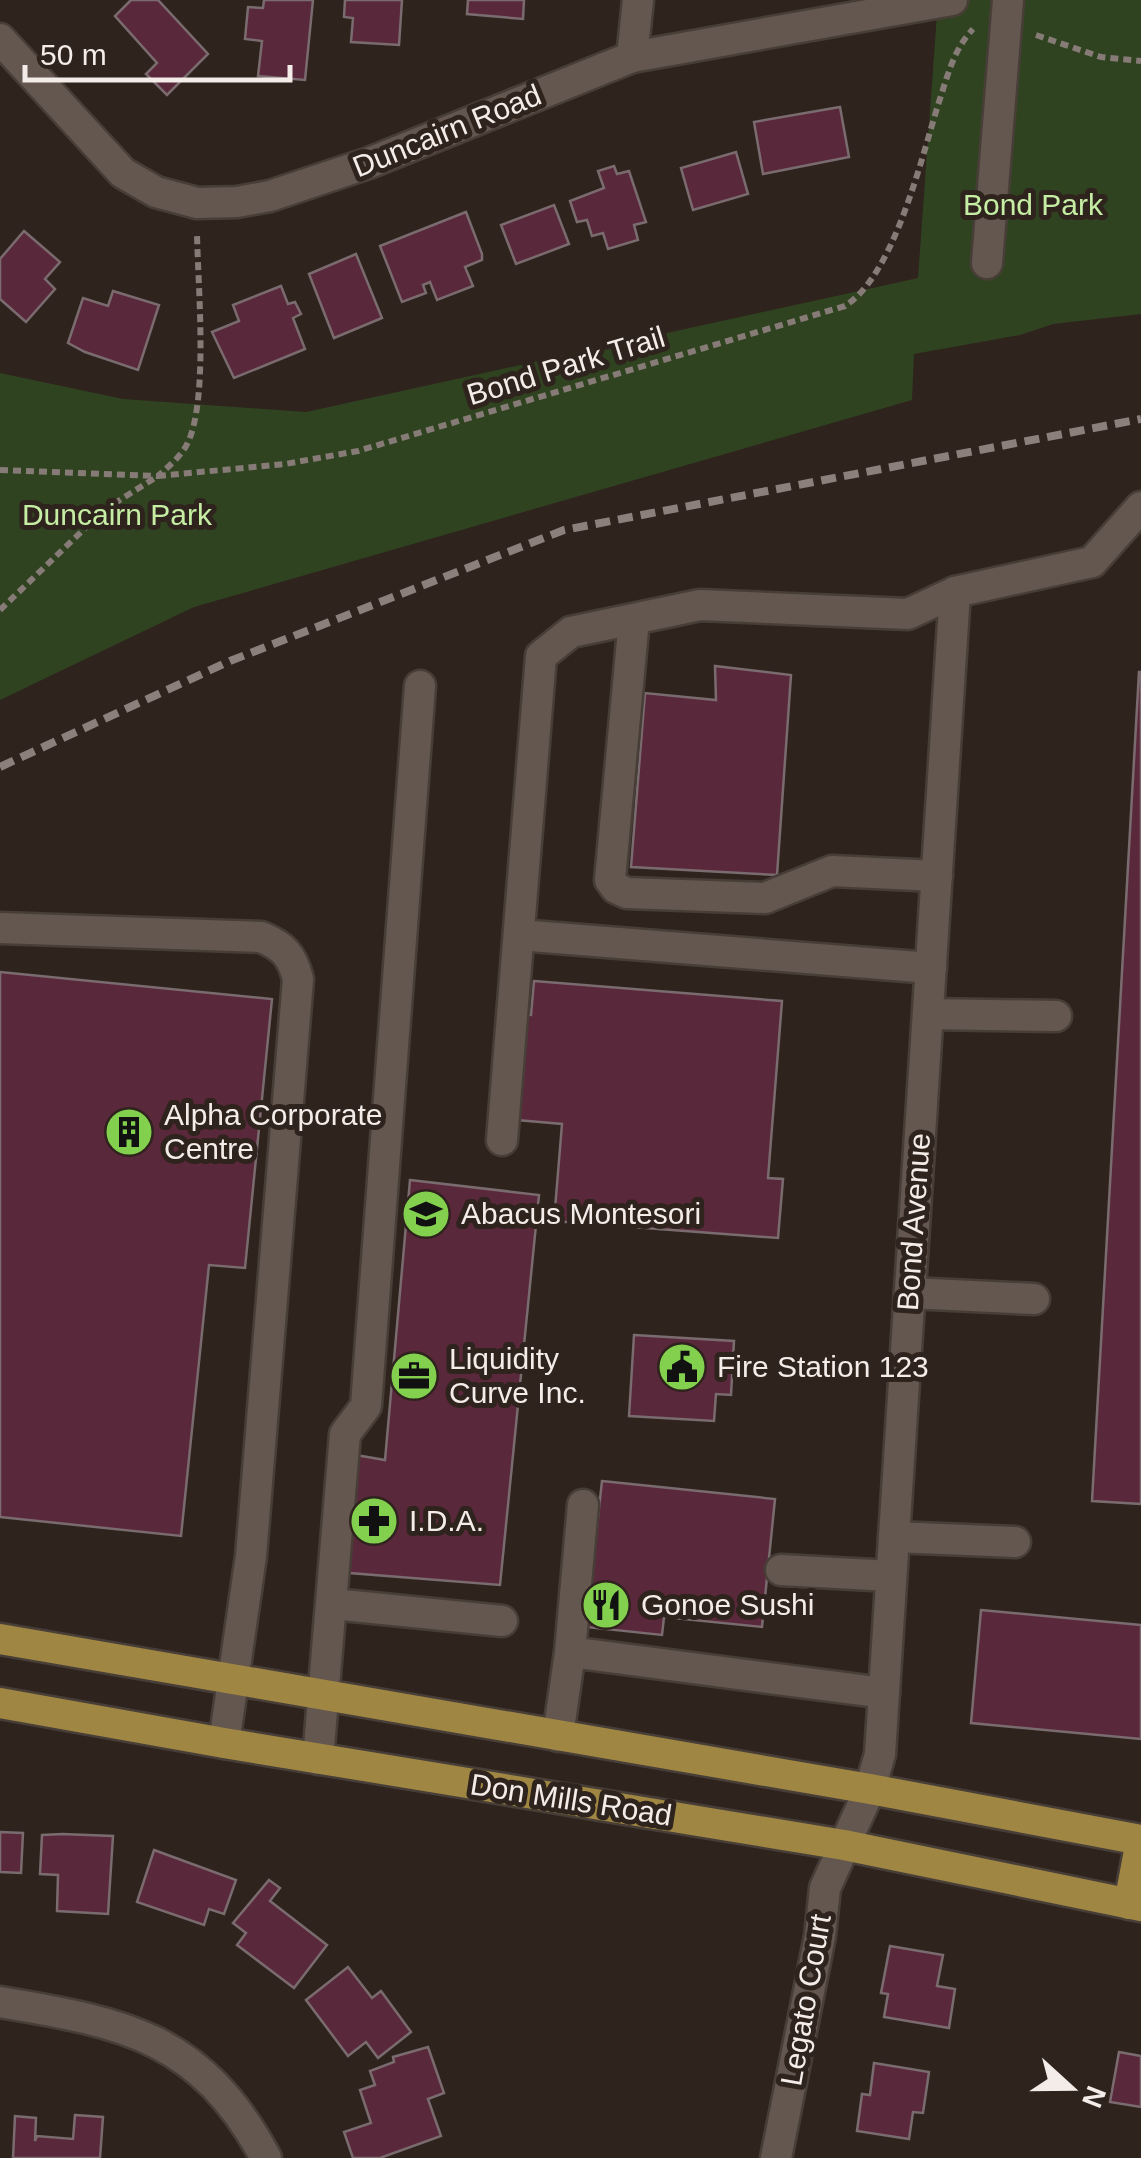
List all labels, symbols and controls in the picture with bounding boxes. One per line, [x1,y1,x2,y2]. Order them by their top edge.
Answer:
scale bar [25,20,290,82]
text: 50 m [40,38,107,71]
street label: Duncairn Road [348,78,546,183]
park label: Bond Park [963,188,1104,221]
street label: Bond Park Trail [463,320,669,411]
park label: Duncairn Park [22,498,213,531]
place label: Alpha Corporate Centre [164,1098,382,1165]
building icon: Alpha Corporate Centre [103,1106,155,1158]
street label: Bond Avenue [891,1132,936,1312]
school or university icon: Abacus Montesori [400,1188,452,1240]
place label: Abacus Montesori [461,1197,701,1230]
public building icon: Fire Station 123 [656,1341,708,1393]
place label: Liquidity Curve Inc. [449,1342,586,1409]
office icon: Liquidity Curve Inc. [388,1350,440,1402]
place label: Fire Station 123 [717,1350,929,1383]
pharmacy icon: I.D.A. [348,1495,400,1547]
place label: I.D.A. [409,1504,484,1537]
restaurant icon: Gonoe Sushi [580,1579,632,1631]
place label: Gonoe Sushi [641,1588,814,1621]
street label: Don Mills Road [468,1767,674,1832]
street label: Legato Court [774,1911,837,2088]
north arrow [1021,2038,1121,2138]
text: N [1076,2082,1112,2112]

